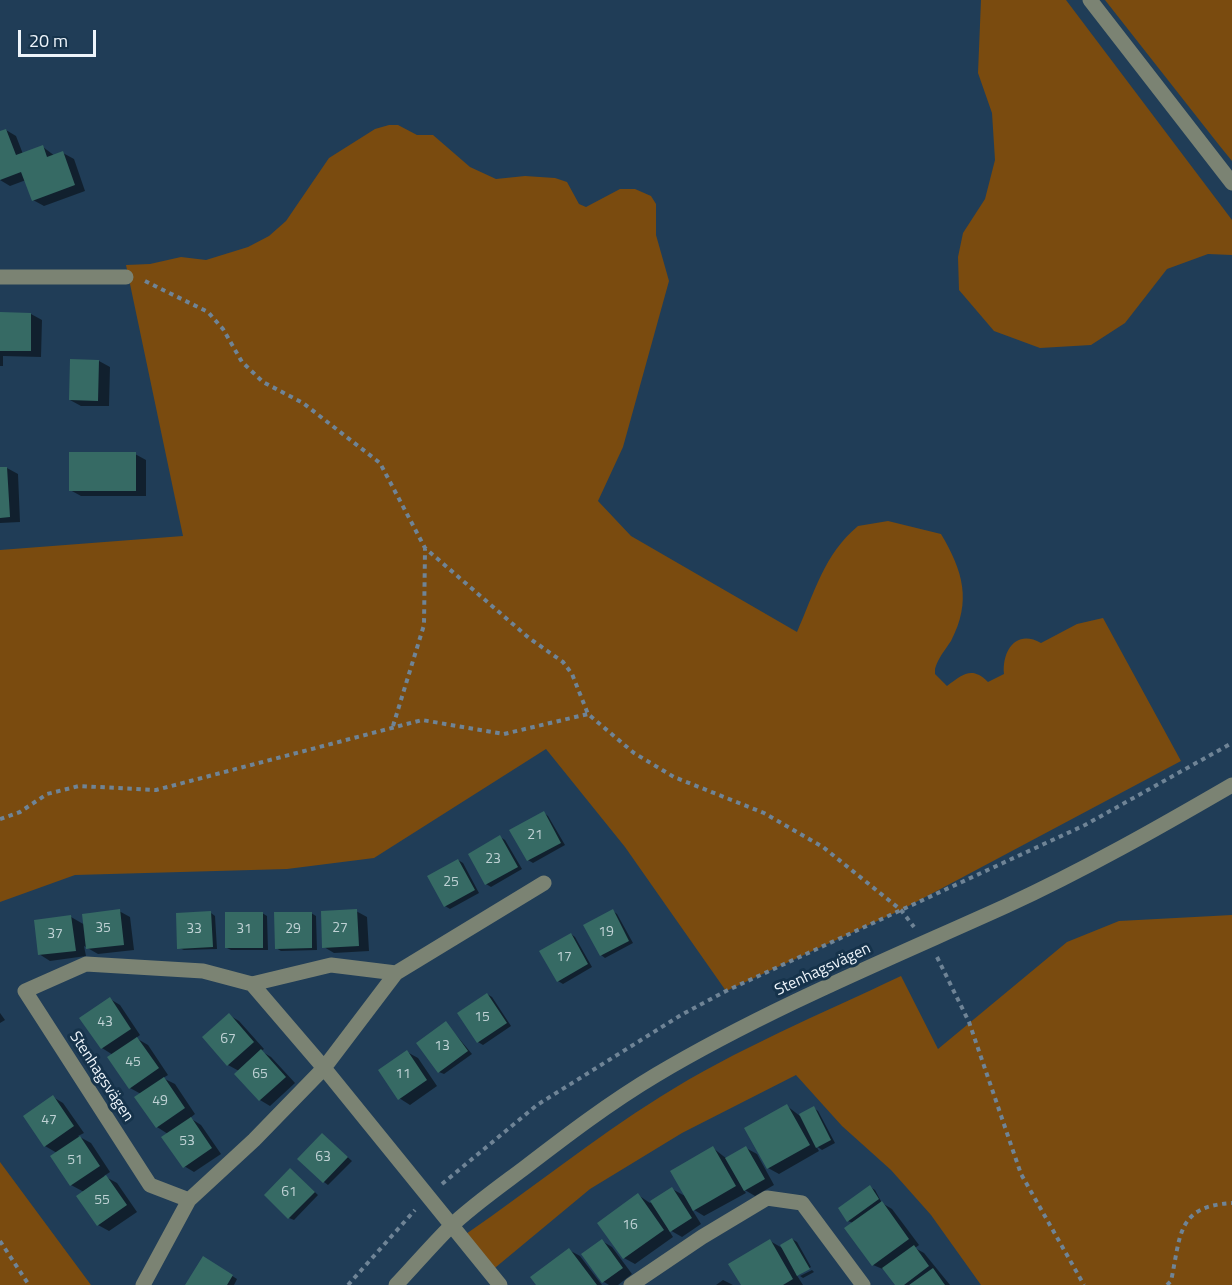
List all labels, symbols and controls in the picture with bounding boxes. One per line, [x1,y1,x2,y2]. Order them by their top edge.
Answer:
scale bar [21,18,99,56]
text: 20 m [29,27,68,54]
house number: 21 [527,828,543,844]
house number: 23 [485,852,501,868]
house number: 25 [443,875,459,891]
house number: 35 [95,921,111,937]
house number: 27 [332,921,348,937]
house number: 33 [186,922,202,938]
house number: 31 [236,922,252,938]
house number: 29 [285,922,301,938]
house number: 19 [598,925,614,941]
house number: 37 [47,927,63,943]
street label: Stenhagsvägen [772,939,874,1001]
house number: 17 [556,950,572,966]
house number: 15 [474,1010,490,1026]
house number: 43 [97,1015,113,1031]
street label: Stenhagsvägen [65,1028,137,1126]
house number: 67 [220,1032,236,1048]
house number: 13 [434,1039,450,1055]
house number: 45 [125,1055,141,1071]
house number: 65 [252,1067,268,1083]
house number: 11 [395,1067,411,1083]
house number: 49 [152,1094,168,1110]
house number: 47 [41,1113,57,1129]
house number: 53 [179,1134,195,1150]
house number: 63 [315,1150,331,1166]
house number: 51 [67,1153,83,1169]
house number: 61 [281,1185,297,1201]
house number: 55 [94,1193,110,1209]
house number: 16 [622,1218,638,1234]

